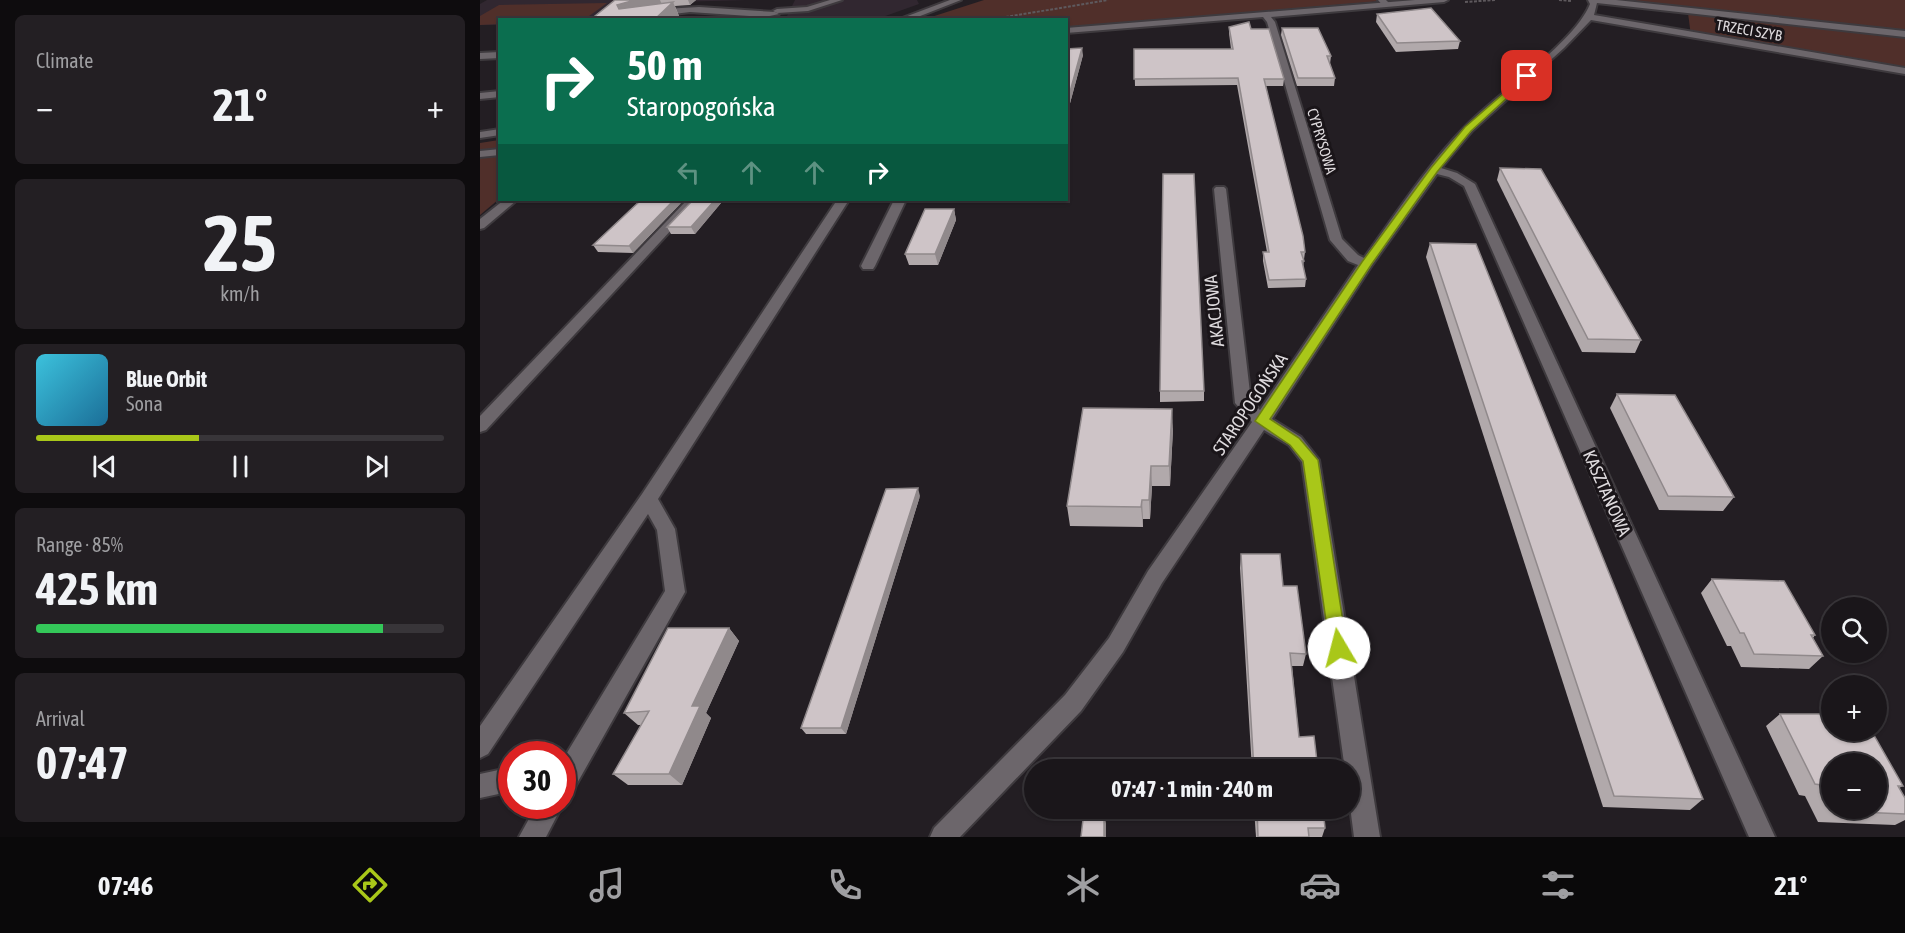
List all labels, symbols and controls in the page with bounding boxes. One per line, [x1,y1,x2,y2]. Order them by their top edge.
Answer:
street label: TRZECI SZYB [1715,16,1783,44]
text: 50 m [627,41,702,89]
icon: right [528,42,606,120]
text: Climate [36,49,93,72]
pin [1501,50,1552,101]
icon: arrive [1510,59,1543,92]
text: 21° [213,79,267,131]
text: − [36,87,53,125]
text: + [427,87,444,125]
text: Staropogońska [627,91,776,122]
street label: CYPRYSOWA [1304,106,1340,176]
icon: left [672,156,705,189]
icon: ahead [735,156,768,189]
icon: ahead [798,156,831,189]
icon: right [861,156,894,189]
text: 25 [203,198,277,288]
street label: AKACJOWA [1200,274,1228,348]
text: km/h [220,282,260,305]
street label: STAROPOGOŃSKA [1208,349,1292,459]
text: Blue Orbit [126,366,207,392]
text: Sona [126,392,163,415]
street label: KASZTANOWA [1579,447,1635,539]
icon: previous [88,450,121,483]
icon: pause [224,450,257,483]
icon: next [360,450,393,483]
text: Range · 85% [36,533,123,556]
text: 425 km [36,563,158,615]
map controls [1821,597,1887,819]
button: search [1821,597,1887,663]
position arrow [1307,616,1371,680]
button: + [1821,675,1887,741]
text: Arrival [36,707,85,730]
text: 07:47 [36,737,129,789]
speed limit sign: 30 [498,741,576,819]
button: − [1821,753,1887,819]
text: 07:47 · 1 min · 240 m [1111,776,1273,802]
icon: directions [349,864,391,906]
icon: music [586,864,628,906]
icon: phone [824,864,866,906]
icon: climate [1062,864,1104,906]
icon: car [1299,864,1341,906]
icon: filters [1537,864,1579,906]
text: 07:46 [98,870,153,901]
text: 21° [1774,870,1807,901]

